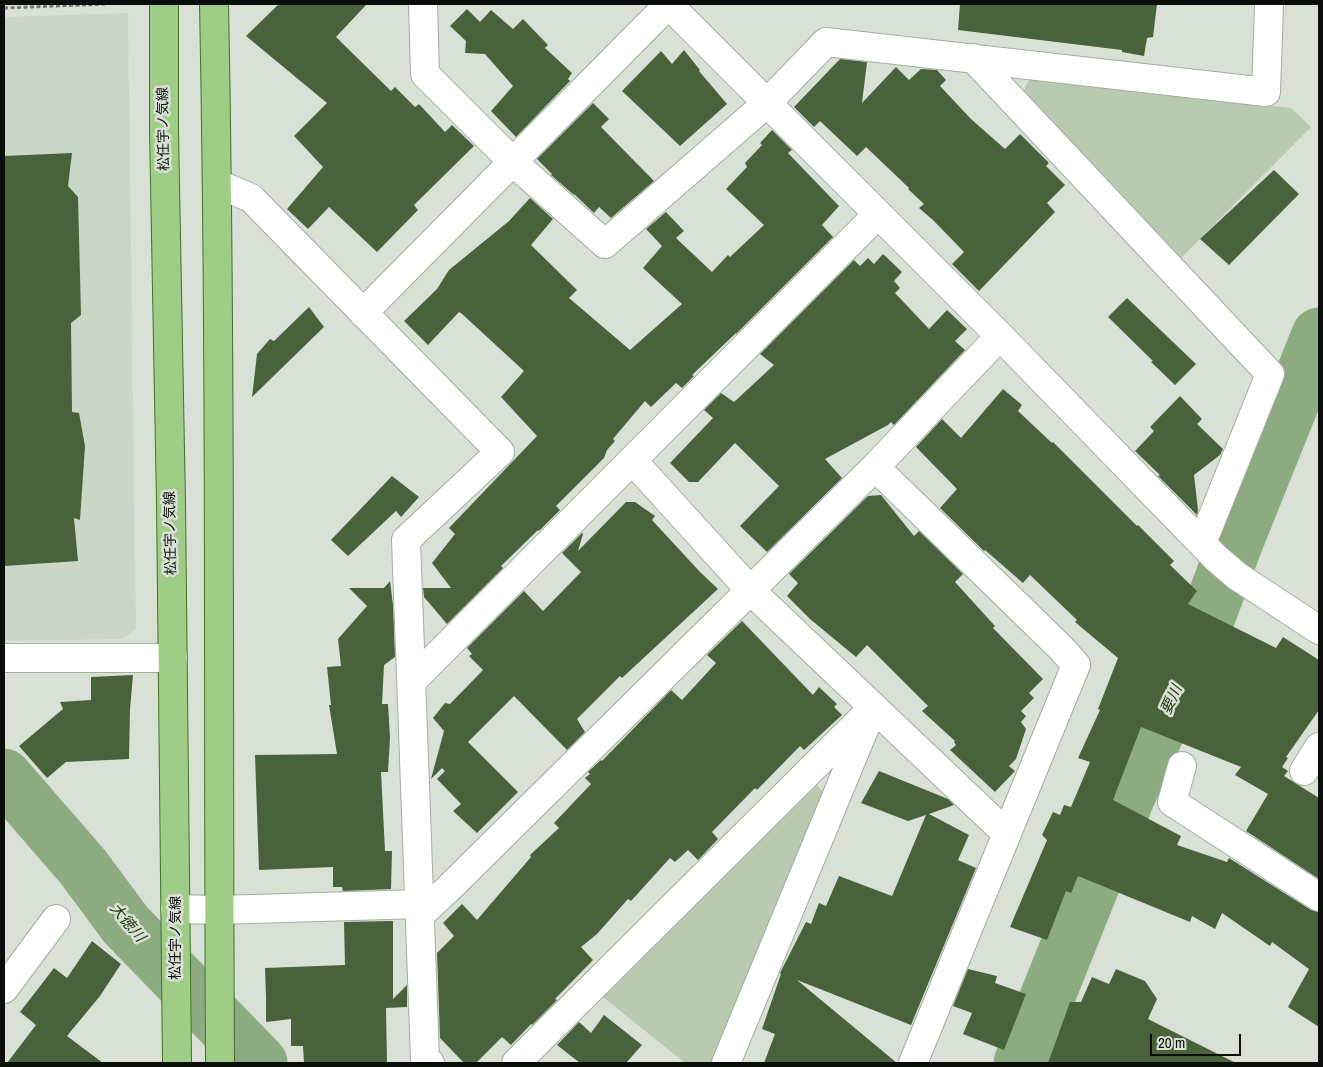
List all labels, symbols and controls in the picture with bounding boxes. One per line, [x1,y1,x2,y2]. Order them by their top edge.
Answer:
street label: 松任宇ノ気線 [155,87,173,171]
street label: 松任宇ノ気線 [162,491,180,575]
water label: 要川 [1158,683,1186,717]
street label: 松任宇ノ気線 [168,896,184,980]
water label: 大徳川 [106,900,148,946]
scale bar [1153,1024,1244,1056]
text: 20 m [1158,1032,1185,1053]

